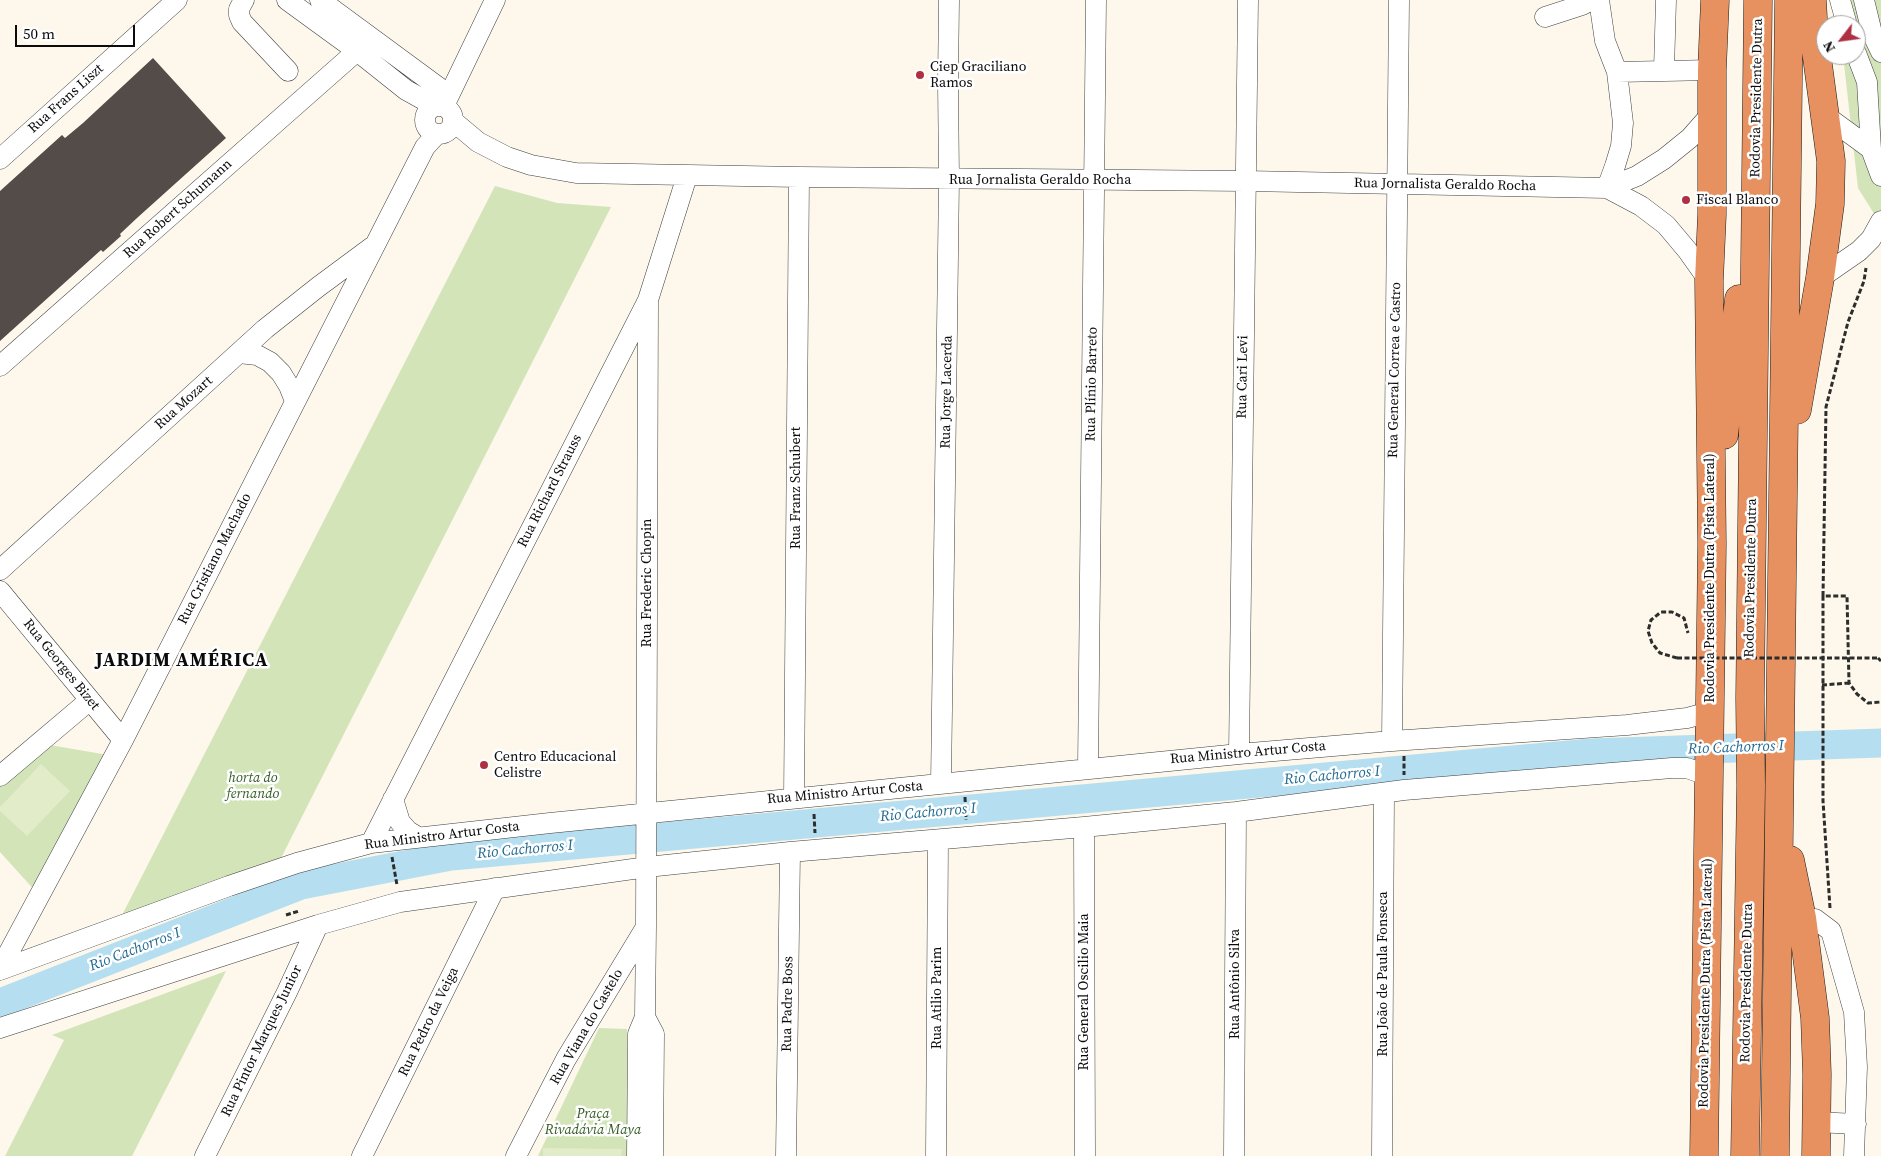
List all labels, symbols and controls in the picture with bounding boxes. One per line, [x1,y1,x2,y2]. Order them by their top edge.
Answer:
scale bar [18,15,138,47]
north arrow [1816,15,1866,65]
street label: Rodovia Presidente Dutra [1747,18,1767,178]
text: 50 m [23,23,55,44]
text: N [1818,38,1840,56]
place label: Ciep Graciliano Ramos [930,59,1026,92]
street label: Rua Frans Liszt [25,61,107,137]
marker: Ciep Graciliano Ramos [914,69,926,81]
street label: Rua Robert Schumann [120,156,236,262]
street label: Rua Jornalista Geraldo Rocha [949,172,1131,188]
street label: Rua Jornalista Geraldo Rocha [1354,175,1536,195]
place label: Fiscal Blanco [1696,192,1778,208]
marker: Fiscal Blanco [1680,194,1692,206]
street label: Rua General Correa e Castro [1385,282,1405,458]
street label: Rua Plínio Barreto [1083,327,1101,441]
street label: Rua Jorge Lacerda [938,335,956,449]
street label: Rua Cari Levi [1234,335,1252,419]
street label: Rua Mozart [152,373,216,433]
street label: Rua Franz Schubert [788,427,804,549]
street label: Rua Richard Strauss [514,432,586,550]
street label: Rodovia Presidente Dutra (Pista Lateral) [1702,453,1718,703]
street label: Rua Cristiano Machado [175,491,255,627]
street label: Rodovia Presidente Dutra [1741,498,1761,658]
street label: Rua Frederic Chopin [639,518,655,648]
street label: Rua Georges Bizet [19,616,103,714]
district label: JARDIM AMÉRICA [94,650,270,672]
water label: Rio Cachorros I [1688,737,1784,759]
street label: Rua Ministro Artur Costa [1170,738,1326,768]
place label: Centro Educacional Celistre [494,749,616,782]
marker: Centro Educacional Celistre [478,759,490,771]
water label: Rio Cachorros I [1283,763,1381,789]
park label: horta do fernando [227,770,279,802]
street label: Rua Ministro Artur Costa [767,778,923,808]
water label: Rio Cachorros I [879,800,977,826]
street label: Rua Ministro Artur Costa [364,818,520,854]
water label: Rio Cachorros I [476,837,574,863]
street label: Rodovia Presidente Dutra (Pista Lateral) [1695,858,1717,1108]
street label: Rua João de Paula Fonseca [1375,891,1391,1057]
street label: Rodovia Presidente Dutra [1737,903,1757,1063]
street label: Rua General Oscilio Maia [1076,913,1092,1071]
water label: Rio Cachorros I [87,924,183,976]
street label: Rua Antônio Silva [1227,929,1243,1039]
street label: Rua Atilio Parim [929,947,945,1049]
street label: Rua Padre Boss [779,956,797,1052]
street label: Rua Pintor Marques Junior [218,962,306,1120]
street label: Rua Pedro da Veiga [395,965,463,1079]
street label: Rua Viana do Castelo [547,966,627,1088]
park label: Praça Rivadávia Maya [545,1106,641,1138]

